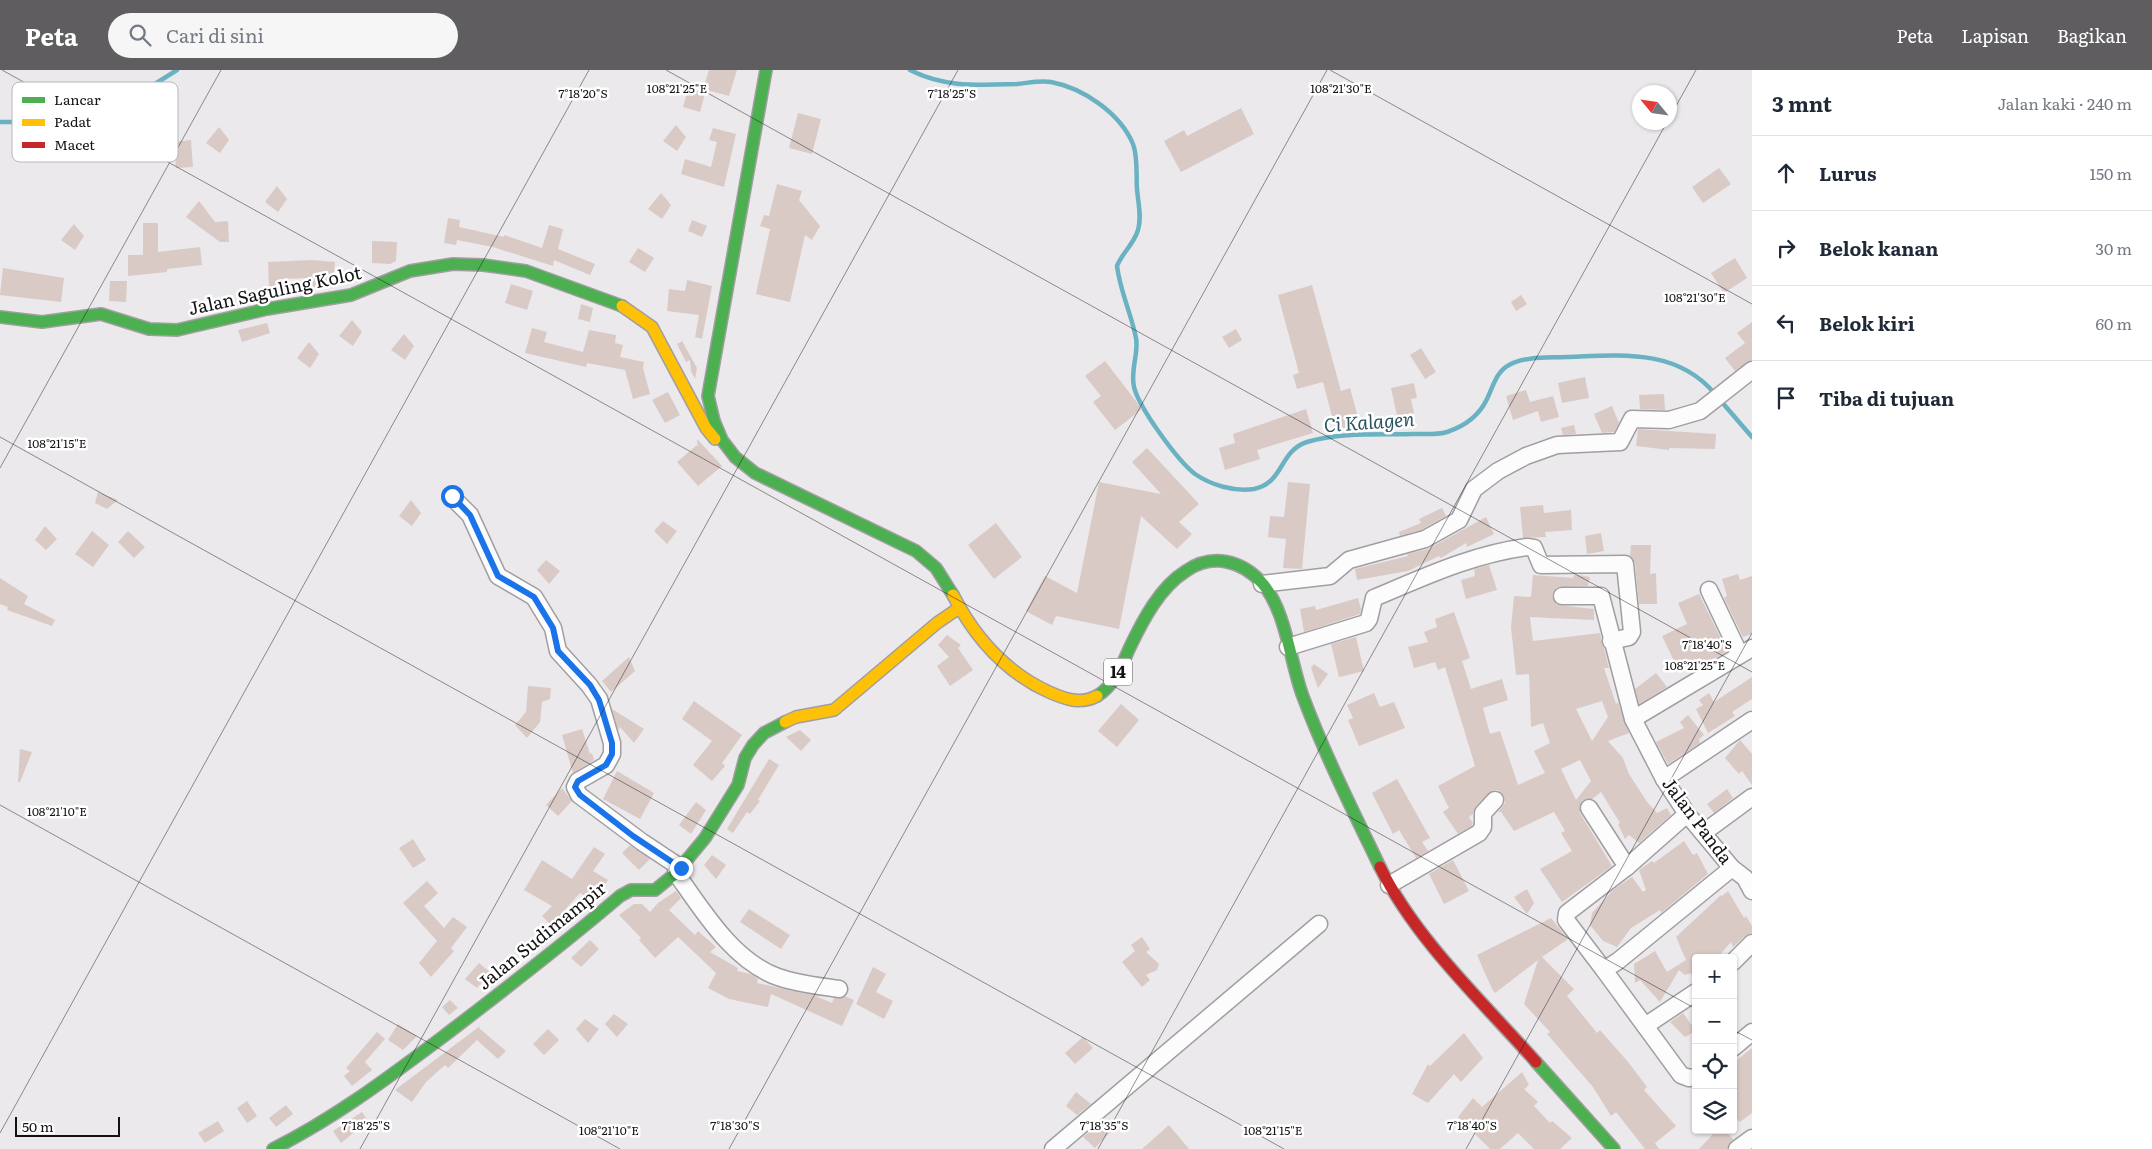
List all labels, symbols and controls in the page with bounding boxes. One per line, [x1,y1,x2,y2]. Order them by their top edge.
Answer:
search box [108,13,458,58]
text: Peta [25,18,78,53]
icon: search [126,21,154,49]
text: Cari di sini [166,21,264,49]
text: Peta [1897,22,1933,49]
text: Lapisan [1961,22,2029,49]
text: Bagikan [2057,22,2127,49]
text: 108°21'25"E [647,79,707,97]
text: 108°21'30"E [1310,79,1372,97]
legend [12,82,178,162]
text: 7°18'20"S [558,84,608,102]
text: 7°18'25"S [928,84,976,102]
north arrow [1632,85,1677,130]
text: 3 mnt [1772,87,1832,118]
text: Lancar [54,89,101,109]
text: Jalan kaki · 240 m [1997,91,2132,115]
text: Padat [54,111,92,131]
text: Macet [54,134,95,154]
icon: ahead [1772,159,1800,187]
text: Lurus [1819,159,1876,187]
text: 150 m [2089,161,2132,185]
icon: right [1772,234,1800,262]
text: Belok kanan [1819,234,1938,262]
text: 30 m [2095,236,2132,260]
street label: Jalan Saguling Kolot [186,258,364,321]
text: 108°21'30"E [1664,288,1726,306]
icon: left [1772,309,1800,337]
text: Belok kiri [1819,309,1915,337]
text: 60 m [2095,311,2132,335]
icon: arrive [1772,384,1800,412]
text: Tiba di tujuan [1819,384,1954,412]
water label: Ci Kalagen [1323,404,1416,438]
text: 108°21'15"E [27,434,87,452]
route start [441,485,464,508]
text: 7°18'40"S [1682,635,1732,653]
text: 108°21'25"E [1665,656,1725,674]
road number: 14 [1104,658,1132,686]
street label: Jalan Panda [1656,771,1740,870]
text: 108°21'10"E [27,802,87,820]
route end [670,857,693,880]
street label: Jalan Sudimampir [471,874,612,995]
map controls [1692,954,1737,1134]
button: + [1692,954,1737,999]
button: − [1692,999,1737,1044]
button: locate [1692,1044,1737,1089]
button: layers [1692,1089,1737,1134]
scale bar [15,1114,120,1137]
text: 50 m [22,1116,54,1136]
text: 7°18'25"S [342,1116,390,1134]
text: 7°18'30"S [710,1116,760,1134]
text: 7°18'35"S [1080,1116,1128,1134]
text: 7°18'40"S [1447,1116,1497,1134]
text: 108°21'10"E [579,1121,639,1139]
text: 108°21'15"E [1243,1121,1303,1139]

